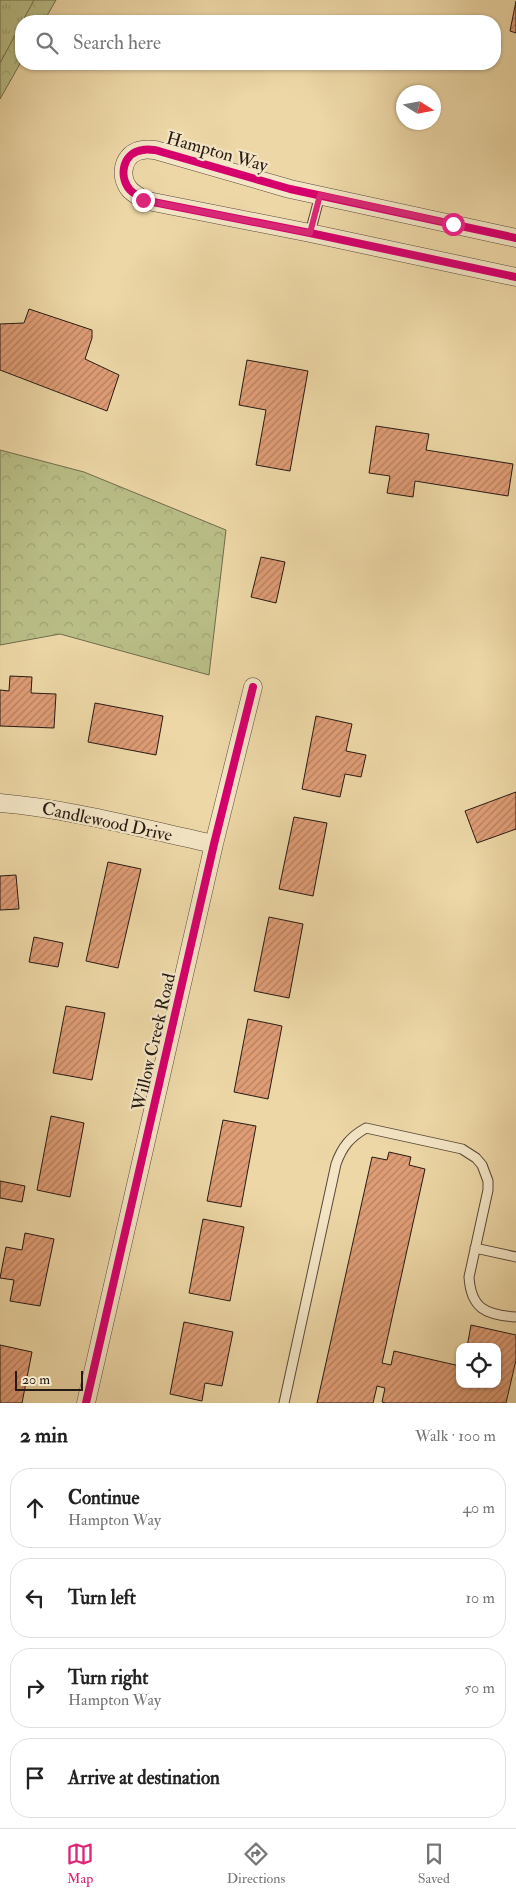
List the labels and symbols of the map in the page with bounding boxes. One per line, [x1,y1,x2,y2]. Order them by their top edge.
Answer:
north arrow [396,85,441,130]
street label: Hampton Way [164,127,271,178]
route end [132,189,155,212]
route start [442,213,465,236]
street label: Candlewood Drive [40,797,175,847]
street label: Willow Creek Road [127,971,181,1114]
scale bar [15,1368,82,1391]

